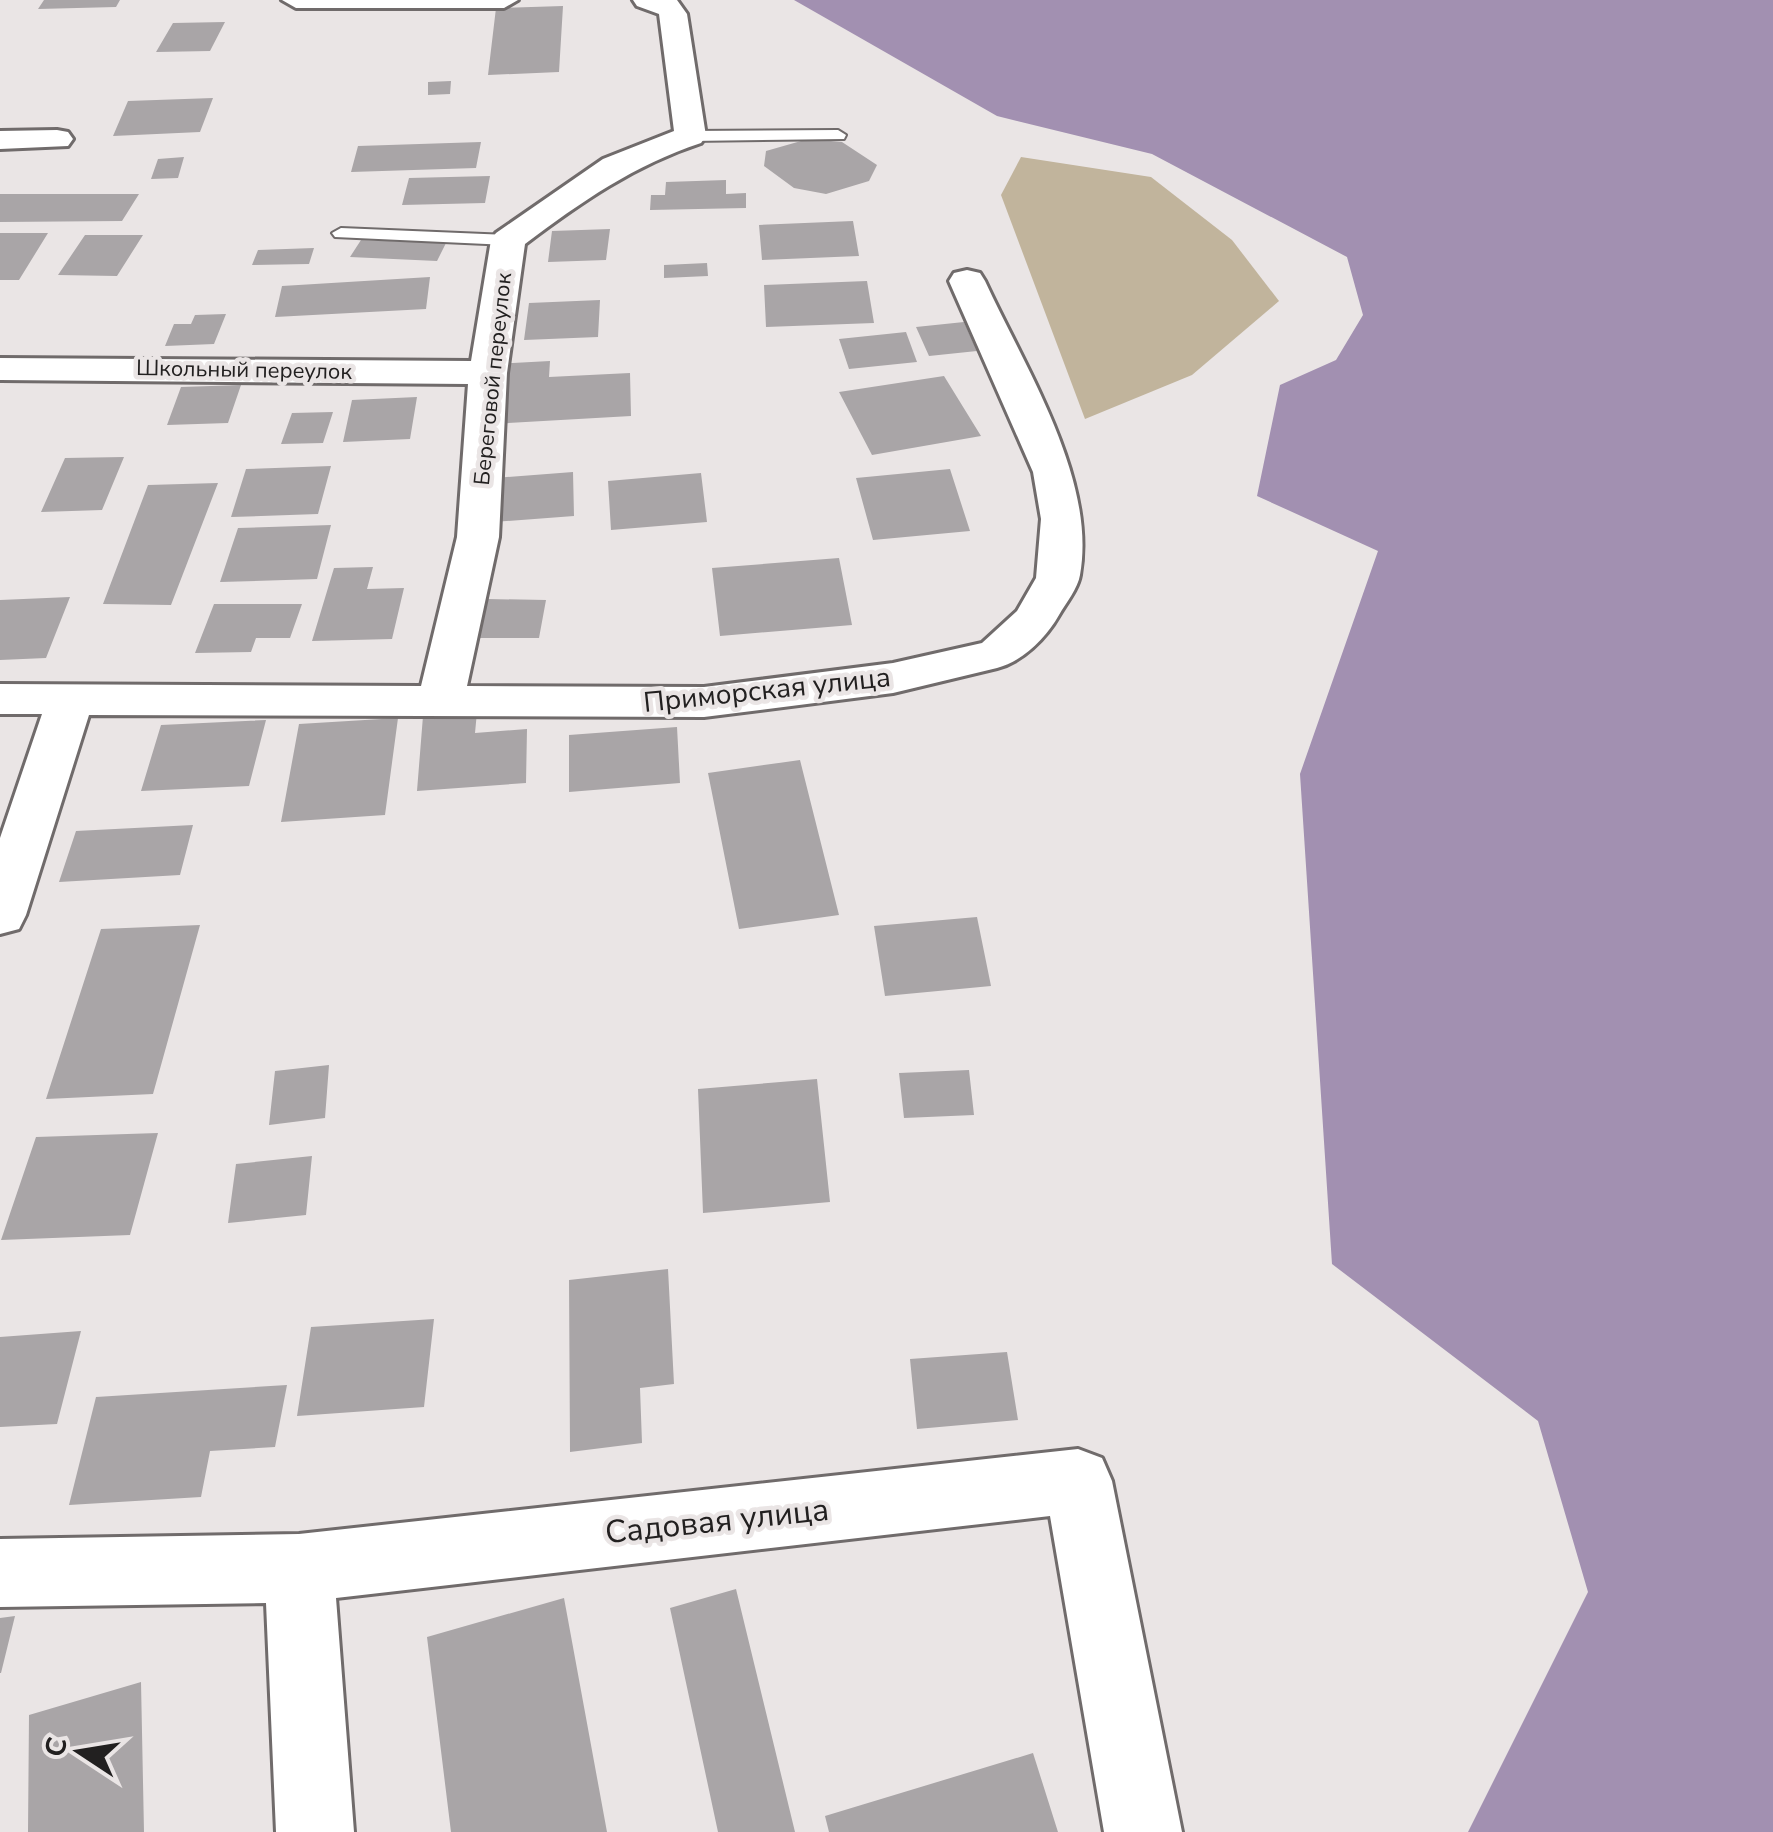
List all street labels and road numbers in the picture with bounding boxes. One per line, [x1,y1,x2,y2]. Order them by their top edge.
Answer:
street label: Береговой переулок [467,271,519,487]
street label: Школьный переулок [136,353,353,387]
street label: Приморская улица [641,658,893,722]
street label: Садовая улица [603,1488,831,1554]

